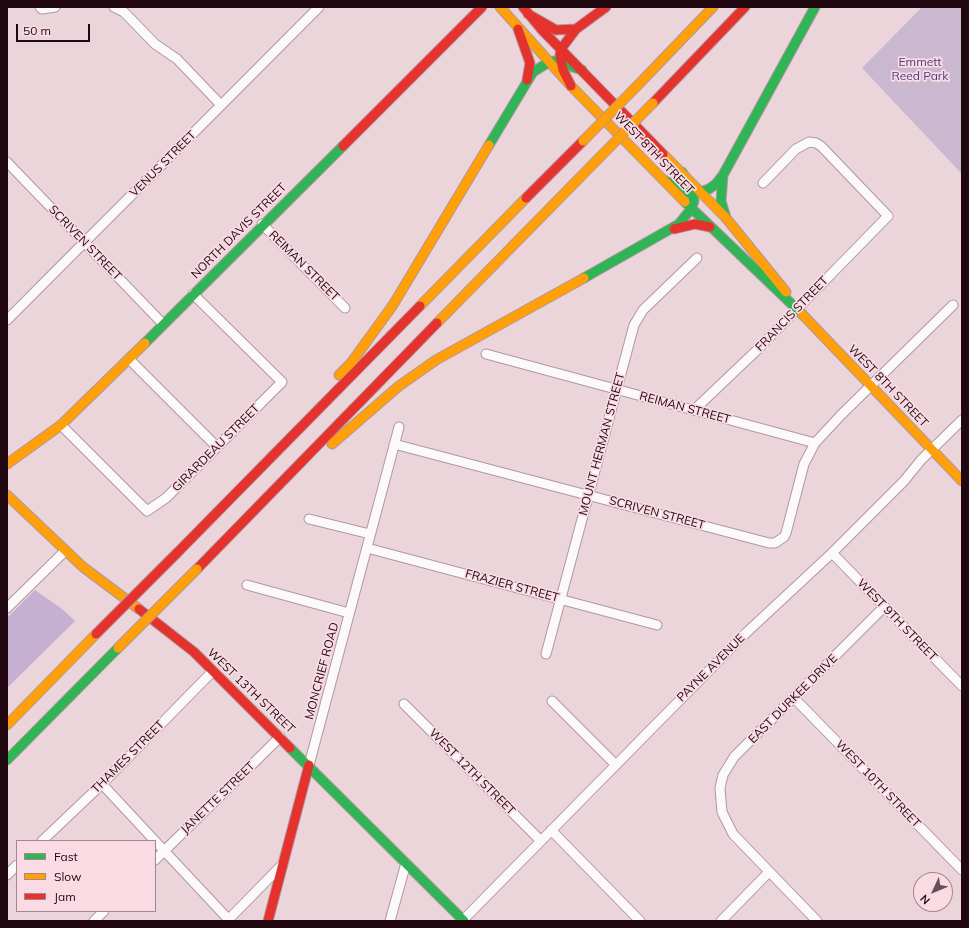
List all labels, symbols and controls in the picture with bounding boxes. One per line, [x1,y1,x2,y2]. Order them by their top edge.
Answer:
scale bar [18,16,92,42]
text: 50 m [23,23,51,38]
park label: Emmett Reed Park [892,55,948,83]
street label: WEST 8TH STREET [611,109,697,197]
street label: VENUS STREET [127,128,199,200]
street label: NORTH DAVIS STREET [188,180,290,282]
street label: SCRIVEN STREET [46,203,124,283]
street label: REIMAN STREET [266,228,342,304]
street label: FRANCIS STREET [753,274,831,354]
street label: WEST 8TH STREET [845,342,931,430]
street label: MOUNT HERMAN STREET [576,371,628,517]
street label: REIMAN STREET [638,389,732,427]
street label: GIRARDEAU STREET [169,401,263,495]
street label: SCRIVEN STREET [607,493,707,533]
street label: FRAZIER STREET [464,567,560,605]
street label: WEST 9TH STREET [854,576,940,664]
street label: MONCRIEF ROAD [302,621,342,721]
street label: PAYNE AVENUE [674,631,748,705]
street label: WEST 13TH STREET [204,646,298,736]
street label: EAST DURKEE DRIVE [745,651,841,747]
street label: THAMES STREET [89,718,167,796]
street label: WEST 12TH STREET [426,726,518,818]
street label: WEST 10TH STREET [833,737,923,831]
street label: JANETTE STREET [178,759,258,837]
legend [16,840,156,912]
text: Fast [54,849,78,864]
text: Slow [54,869,82,884]
north arrow [913,872,953,912]
text: Jam [54,889,76,904]
text: N [917,892,933,907]

